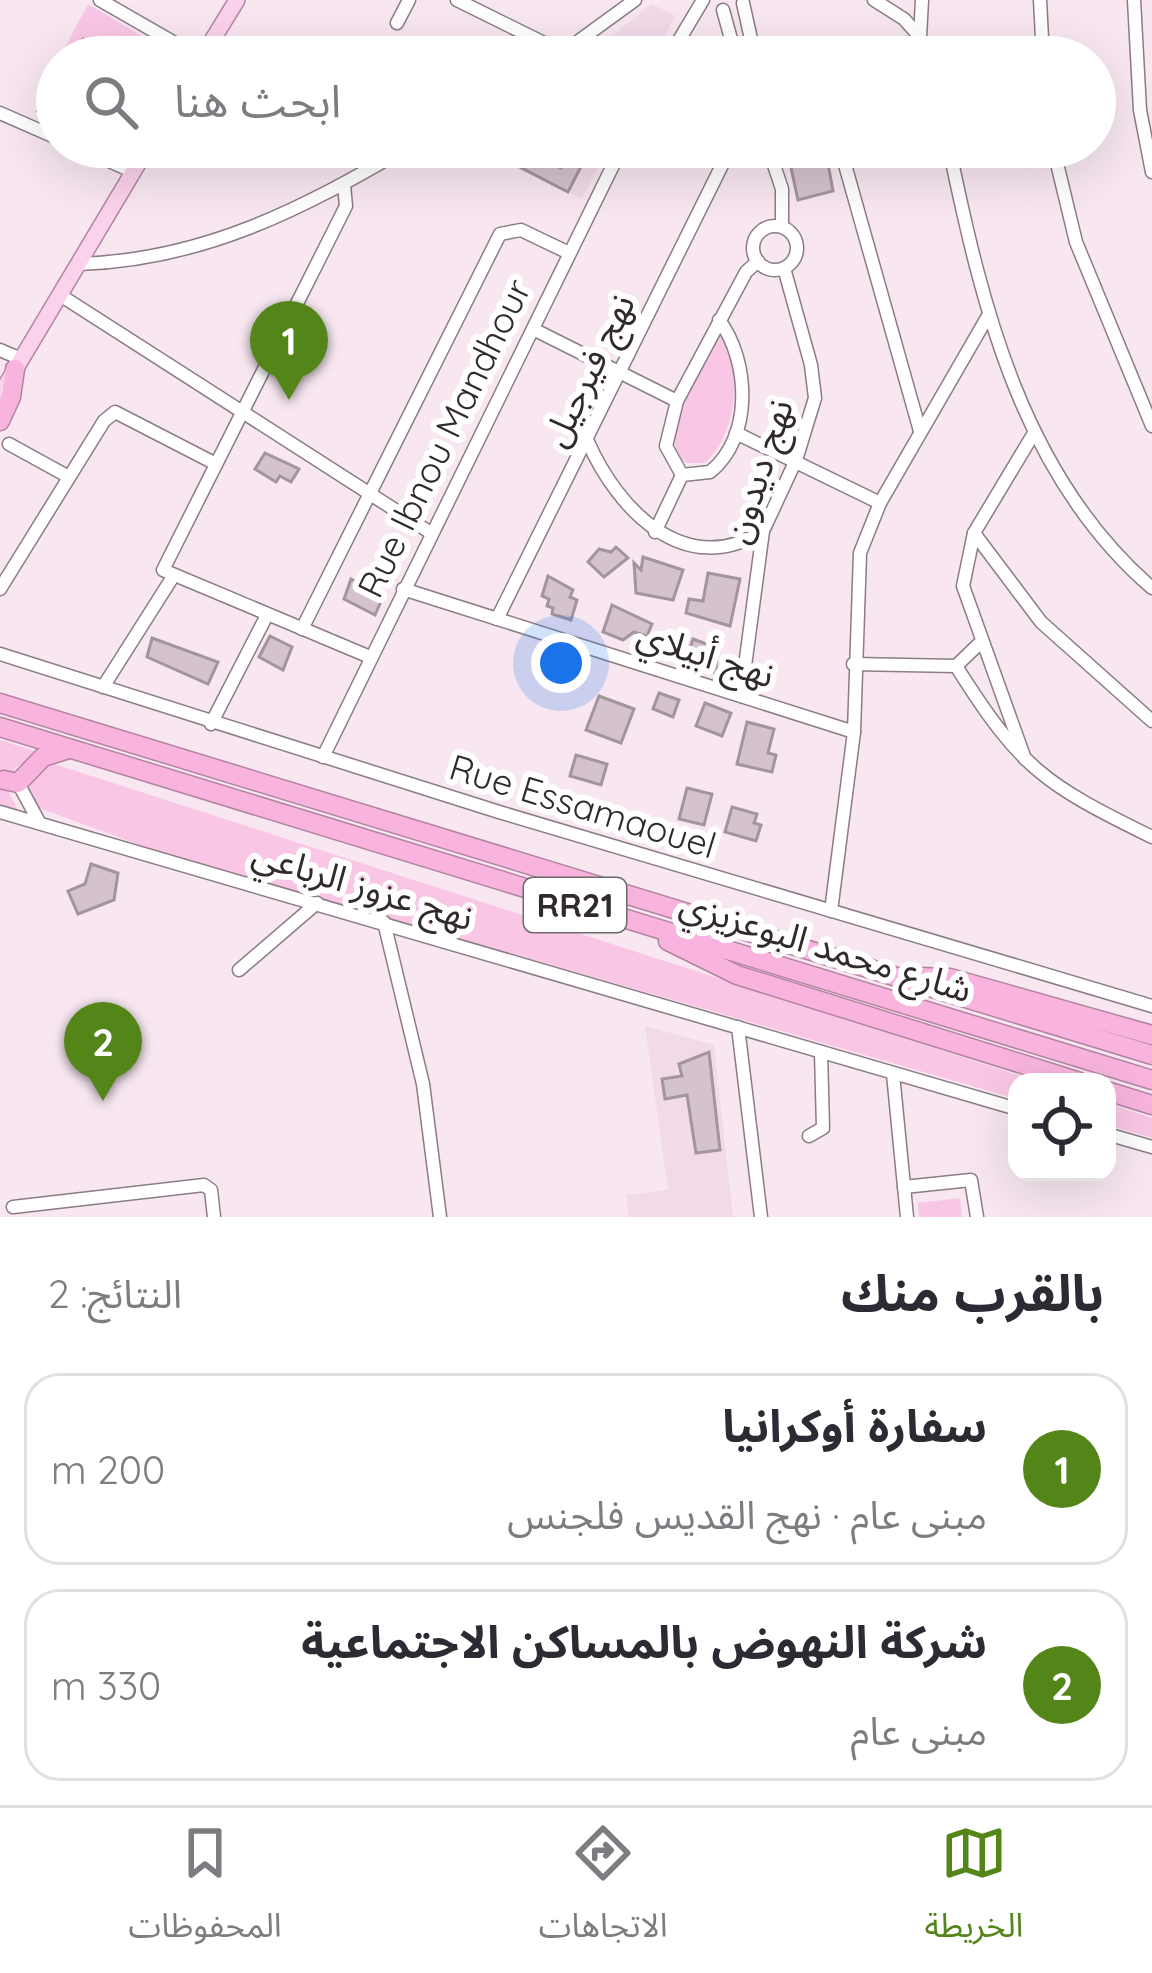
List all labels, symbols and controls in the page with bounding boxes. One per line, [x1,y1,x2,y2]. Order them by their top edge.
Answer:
search box [36,36,1116,168]
icon: search [78,69,144,135]
text: ابحث هنا [174,72,341,128]
street label: Rue Ibnou Mandhour [347,271,540,604]
street label: نهج فيرجيل [531,286,648,456]
pin: 1 [250,301,328,400]
street label: نهج ديدون [713,393,807,550]
street label: نهج أبيلاي [630,610,780,703]
your location [531,633,591,693]
street label: Rue Essamaouel [444,744,722,867]
street label: نهج عزوز الرباعي [245,830,479,946]
road number: RR21 [524,878,626,932]
street label: شارع محمد البوعزيزي [673,880,977,1017]
pin: 2 [64,1002,142,1101]
map controls [1008,1073,1116,1181]
button: locate [1008,1073,1116,1181]
text: بالقرب منك [841,1260,1104,1324]
text: النتائج: 2 [48,1269,182,1318]
text: سفارة أوكرانيا [722,1397,987,1453]
text: 200 m [51,1445,165,1494]
text: 1 [1054,1445,1070,1494]
text: مبنى عام · نهج القديس فلجنس [507,1490,987,1539]
text: شركة النهوض بالمساكن الاجتماعية [301,1613,987,1669]
text: 330 m [51,1661,161,1710]
text: 2 [1051,1661,1073,1710]
text: مبنى عام [851,1706,987,1755]
tab: المحفوظات [129,1820,282,1961]
tab: الاتجاهات [539,1820,668,1961]
tab: الخريطة [925,1820,1023,1961]

